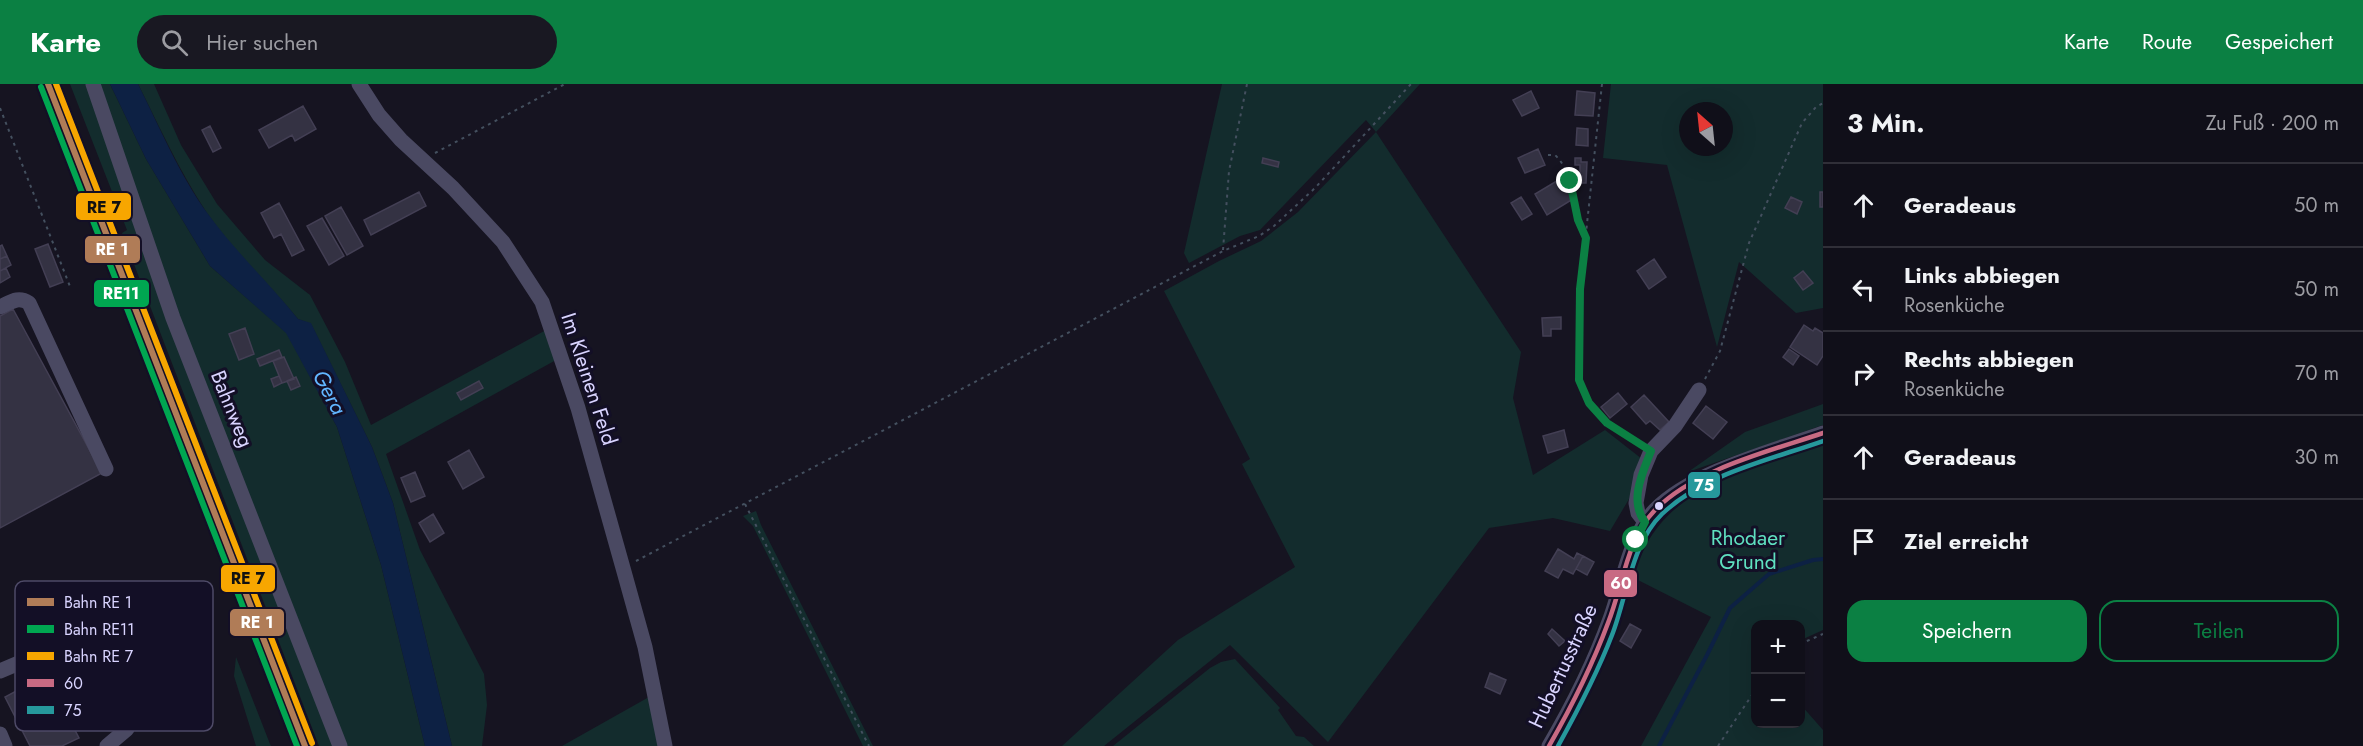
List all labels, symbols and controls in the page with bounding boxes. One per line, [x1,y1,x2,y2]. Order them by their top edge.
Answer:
search box [137,15,557,69]
text: Karte [30,22,101,63]
icon: search [158,26,191,59]
text: Hier suchen [206,26,318,58]
text: Karte [2064,27,2109,57]
text: Route [2142,27,2192,57]
text: Gespeichert [2225,27,2333,57]
north arrow [1679,102,1733,156]
text: 3 Min. [1847,104,1925,142]
text: Zu Fuß · 200 m [2206,109,2339,138]
route end [1556,167,1582,193]
icon: ahead [1847,189,1880,222]
text: Geradeaus [1904,189,2016,221]
text: 50 m [2294,191,2339,220]
line badge: RE 7 [75,192,132,221]
text: RE 7 [87,196,122,219]
line badge: RE 1 [84,235,141,264]
text: RE 1 [96,238,128,261]
text: Links abbiegen [1904,259,2060,291]
icon: left [1847,273,1880,306]
text: 50 m [2294,275,2339,304]
line badge: RE11 [93,279,150,308]
text: RE11 [103,282,139,305]
text: Rosenküche [1904,291,2005,320]
street label: Im Kleinen Feld [553,309,625,449]
text: Rechts abbiegen [1904,343,2074,375]
icon: right [1847,357,1880,390]
text: 70 m [2295,359,2339,388]
water label: Gera [305,364,355,420]
street label: Bahnweg [203,366,261,452]
text: Rosenküche [1904,375,2005,404]
icon: ahead [1847,441,1880,474]
text: Geradeaus [1904,441,2016,473]
text: 30 m [2294,443,2339,472]
line badge: 75 [1687,471,1721,499]
text: 75 [1694,474,1714,497]
unlabelled marker [1653,500,1665,512]
park label: Rhodaer Grund [1711,523,1786,577]
icon: arrive [1847,525,1880,558]
text: Ziel erreicht [1904,525,2028,557]
route start [1622,526,1648,552]
line badge: RE 7 [220,564,276,593]
text: RE 7 [231,567,266,590]
line badge: 60 [1603,569,1638,598]
text: 60 [1610,572,1632,595]
legend [15,581,213,731]
text: Bahn RE 1 [64,591,132,614]
street label: Hubertusstraße [1521,599,1605,733]
button: Speichern [1847,600,2087,662]
button: Teilen [2099,600,2339,662]
line badge: RE 1 [229,608,285,637]
text: RE 1 [241,611,273,634]
text: Bahn RE11 [64,618,134,641]
map controls [1751,620,1805,728]
button: + [1751,620,1805,674]
text: Bahn RE 7 [64,645,134,668]
text: 60 [64,672,83,695]
button: − [1751,674,1805,728]
text: 75 [64,699,81,722]

